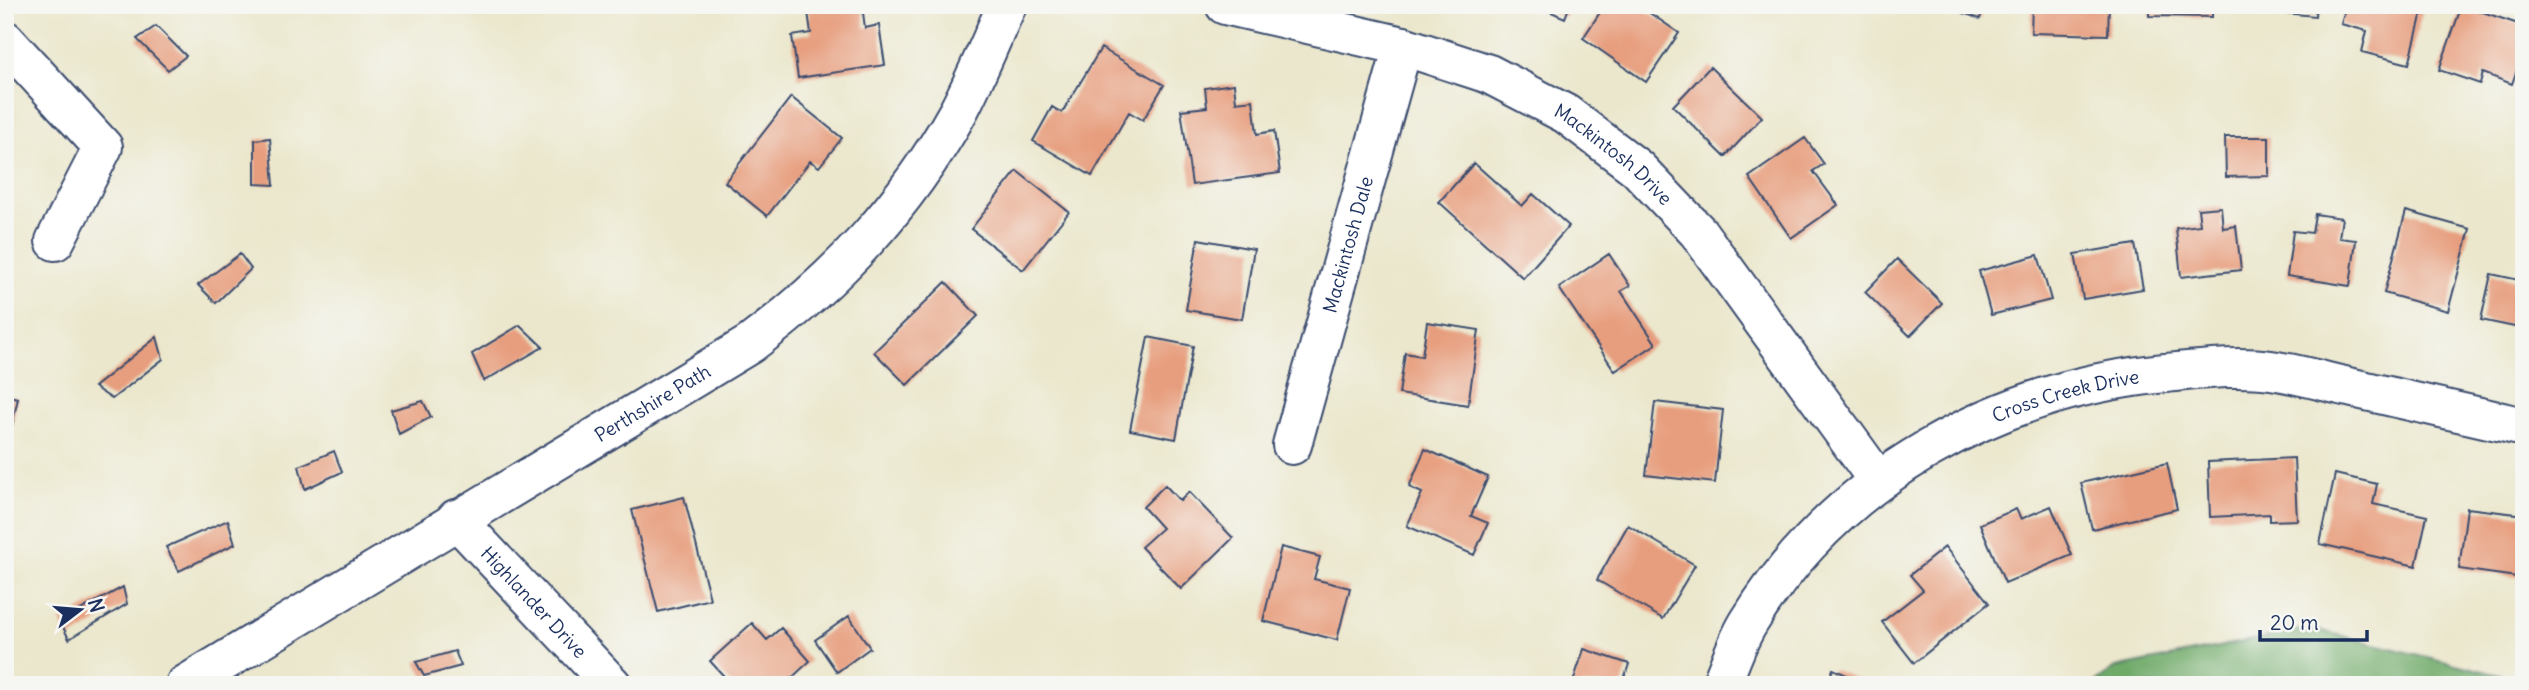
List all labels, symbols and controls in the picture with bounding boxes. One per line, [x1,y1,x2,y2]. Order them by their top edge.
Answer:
street label: Mackintosh Drive [1550,98,1678,210]
street label: Mackintosh Dale [1317,174,1378,316]
street label: Perthshire Path [590,359,715,447]
street label: Cross Creek Drive [1988,364,2141,428]
street label: Highlander Drive [476,541,592,663]
north arrow [46,574,116,644]
text: N [83,596,110,615]
scale bar [2260,599,2366,643]
text: 20 m [2270,609,2319,636]

